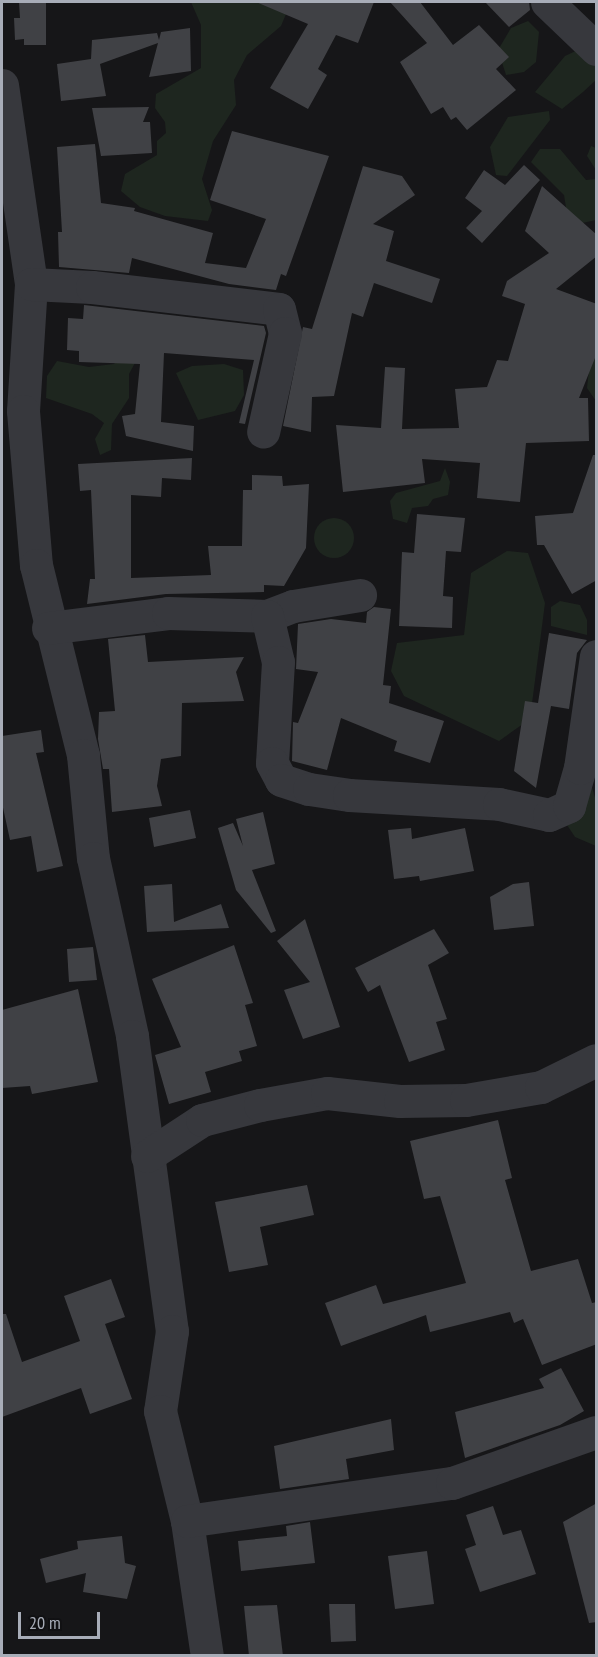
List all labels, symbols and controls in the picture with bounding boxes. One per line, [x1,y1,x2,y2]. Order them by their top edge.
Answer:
scale bar [21,1600,104,1638]
text: 20 m [29,1611,61,1634]

